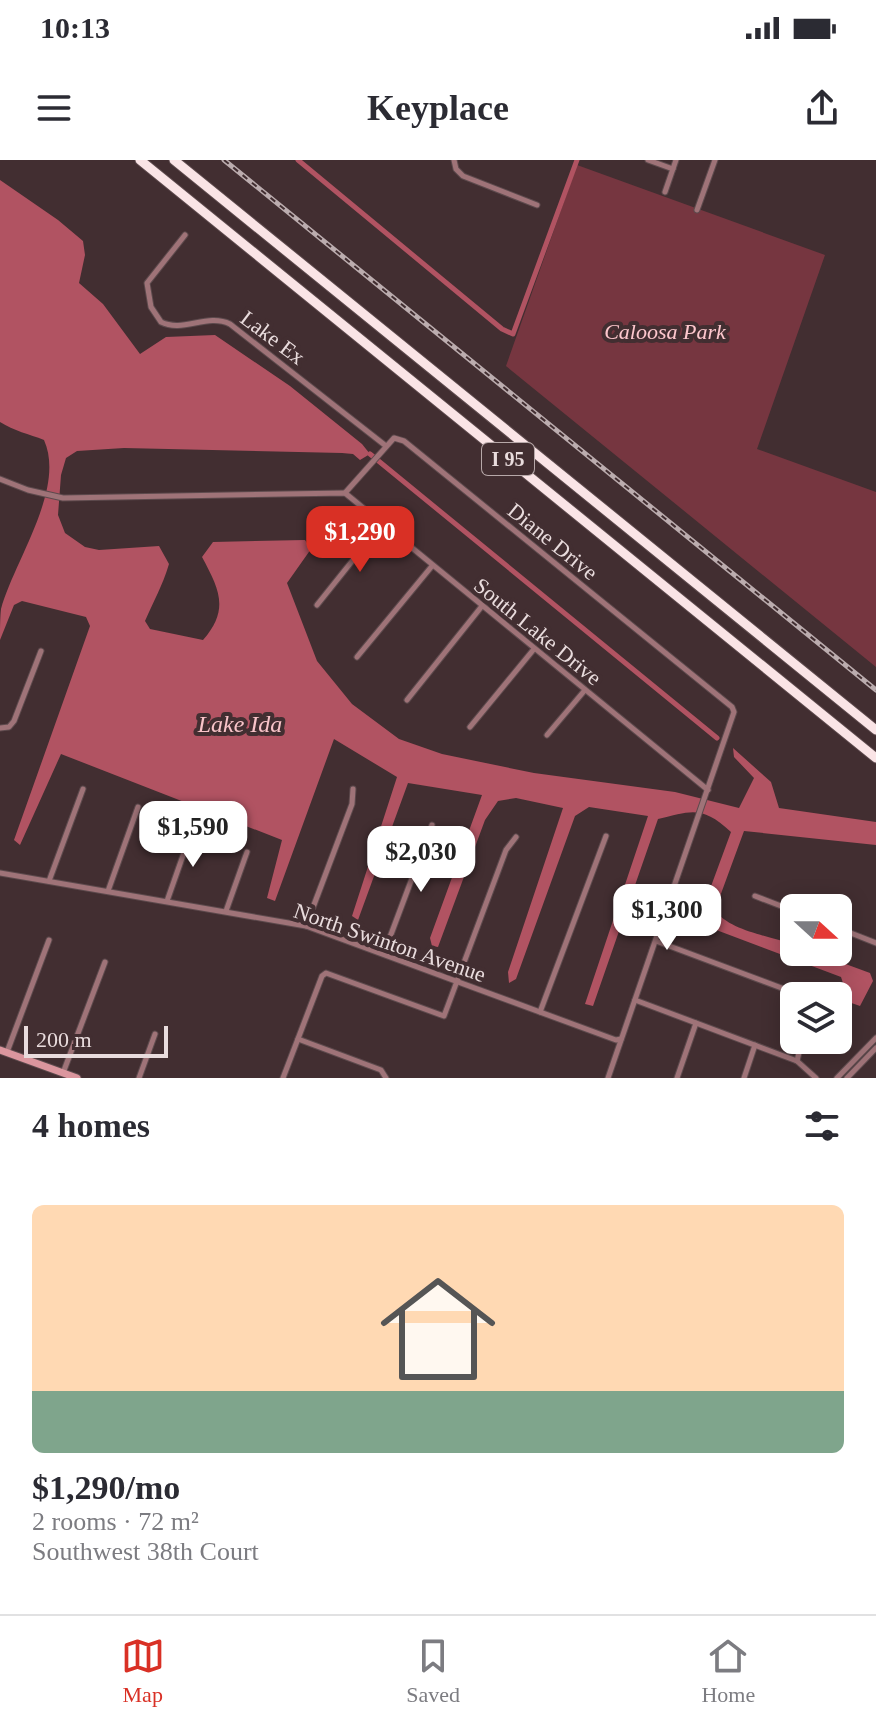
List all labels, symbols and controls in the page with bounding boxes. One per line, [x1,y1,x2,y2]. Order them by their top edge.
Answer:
text: 10:13 [40,11,110,44]
icon: menu [32,86,76,130]
icon: share [800,86,844,130]
text: Keyplace [367,88,509,128]
street label: Lake Ex [236,305,310,370]
park label: Caloosa Park [604,319,727,344]
road number: I 95 [482,443,534,475]
street label: Diane Drive [503,498,603,585]
pin: $1,290 [295,506,425,574]
text: $1,290 [324,517,396,546]
street label: South Lake Drive [469,572,606,690]
water label: Lake Ida [197,711,282,737]
pin: $1,590 [128,801,258,869]
text: $1,590 [157,812,229,841]
pin: $2,030 [356,826,486,894]
text: $2,030 [385,837,457,866]
pin: $1,300 [602,884,732,952]
north arrow [780,894,852,966]
map controls [780,894,852,1054]
text: $1,300 [631,895,703,924]
street label: North Swinton Avenue [291,898,489,987]
button: layers [780,982,852,1054]
scale bar [24,1022,168,1058]
text: 200 m [36,1027,92,1052]
icon: filters [800,1104,844,1148]
text: 4 homes [32,1107,150,1144]
icon: home [366,1257,510,1401]
text: $1,290/mo [32,1469,180,1506]
text: 2 rooms · 72 m² [32,1507,199,1536]
text: Southwest 38th Court [32,1537,259,1566]
tab: Map [121,1634,165,1708]
tab: Saved [406,1634,460,1708]
tab: Home [701,1634,755,1708]

